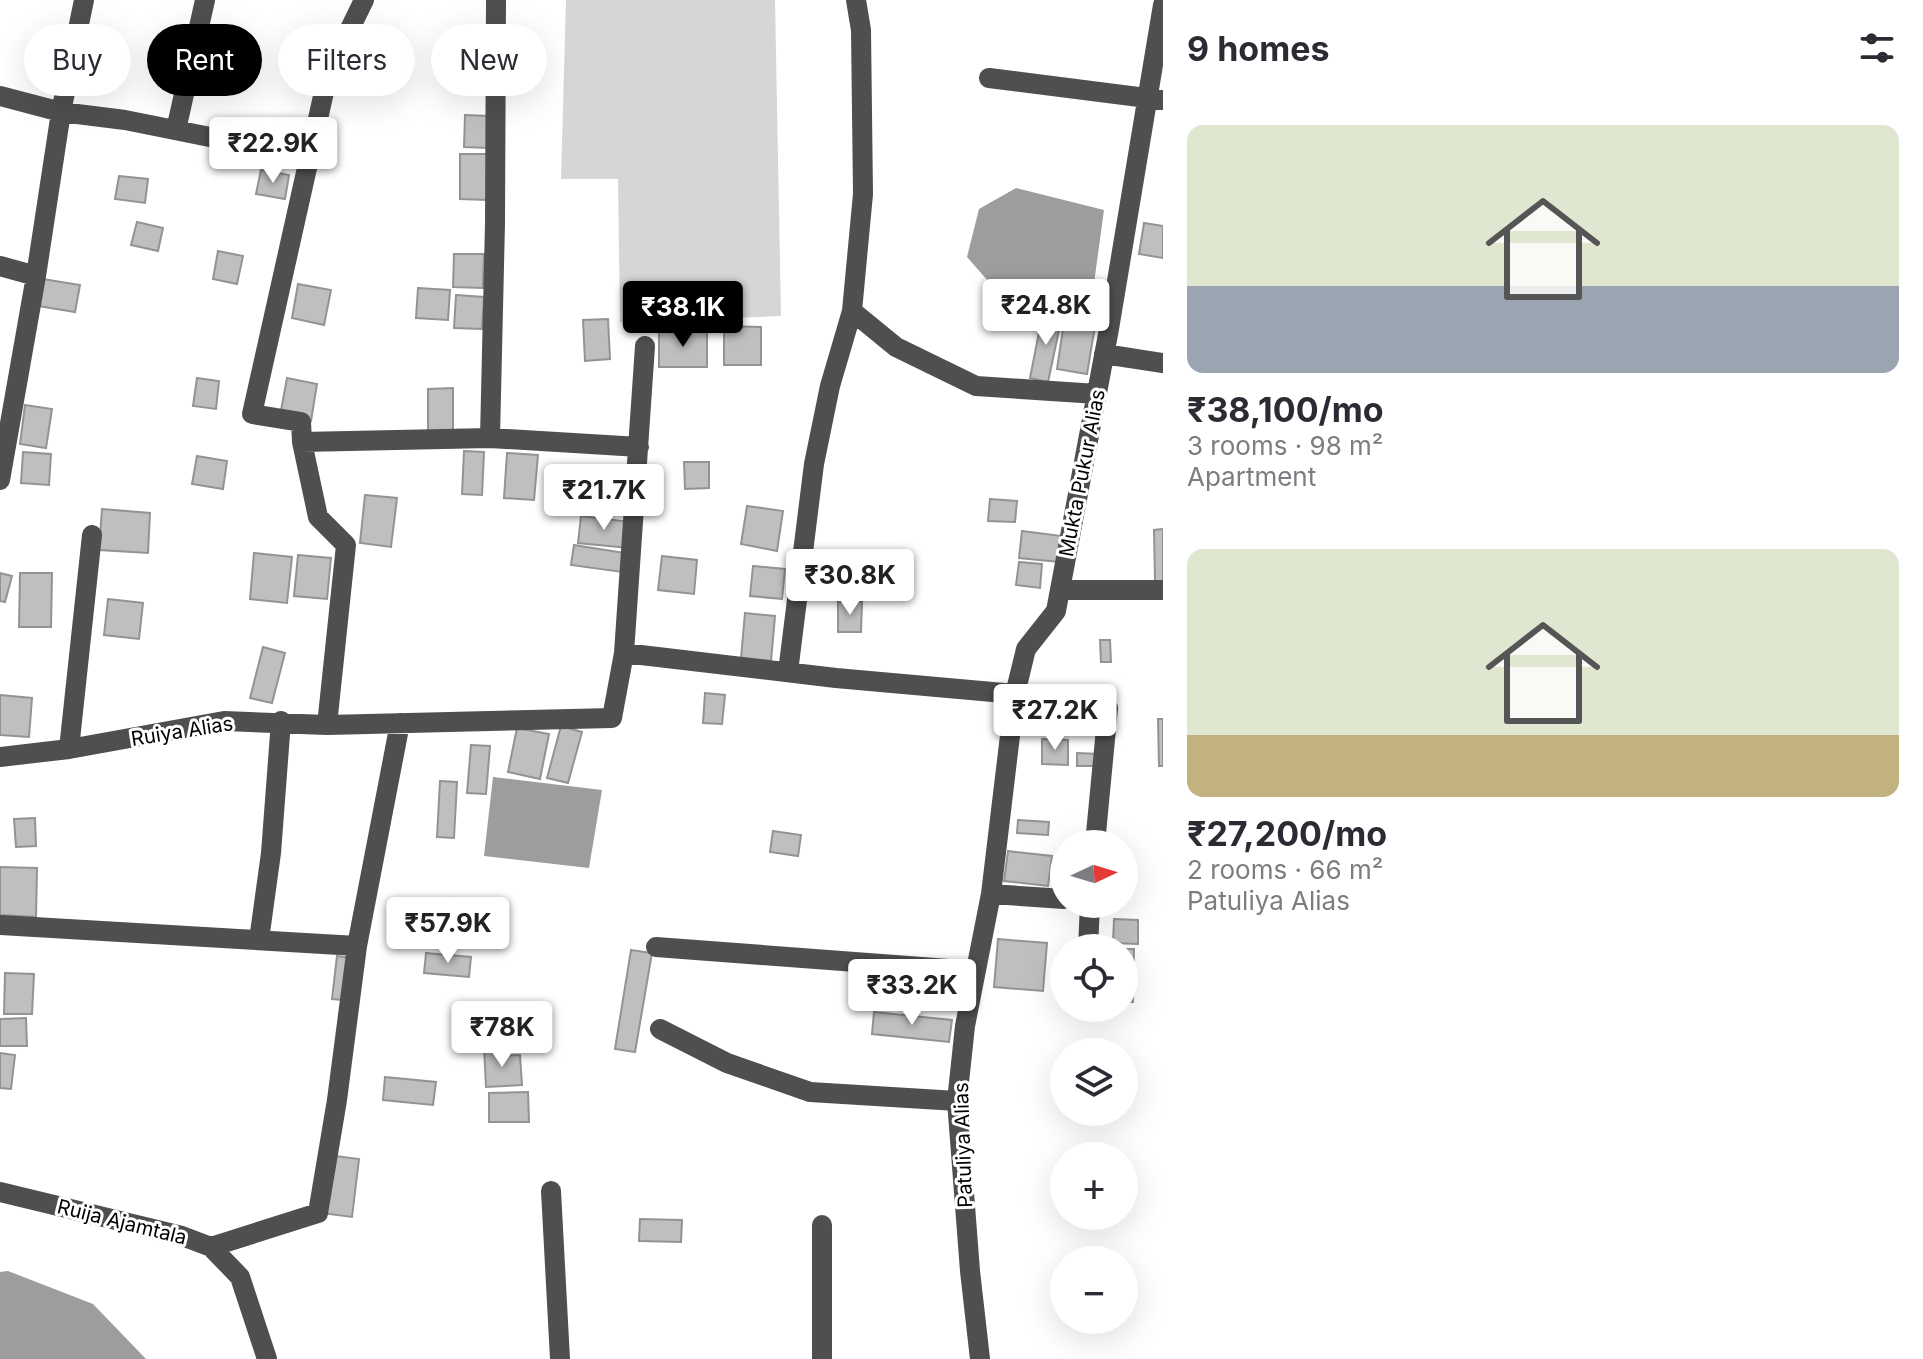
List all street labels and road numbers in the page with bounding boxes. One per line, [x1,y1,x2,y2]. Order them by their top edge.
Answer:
street label: Mukta Pukur Alias [1054,387,1110,559]
street label: Ruiya Alias [129,711,235,751]
street label: Patuliya Alias [949,1082,977,1208]
street label: Ruija Ajamtala [55,1194,189,1250]

